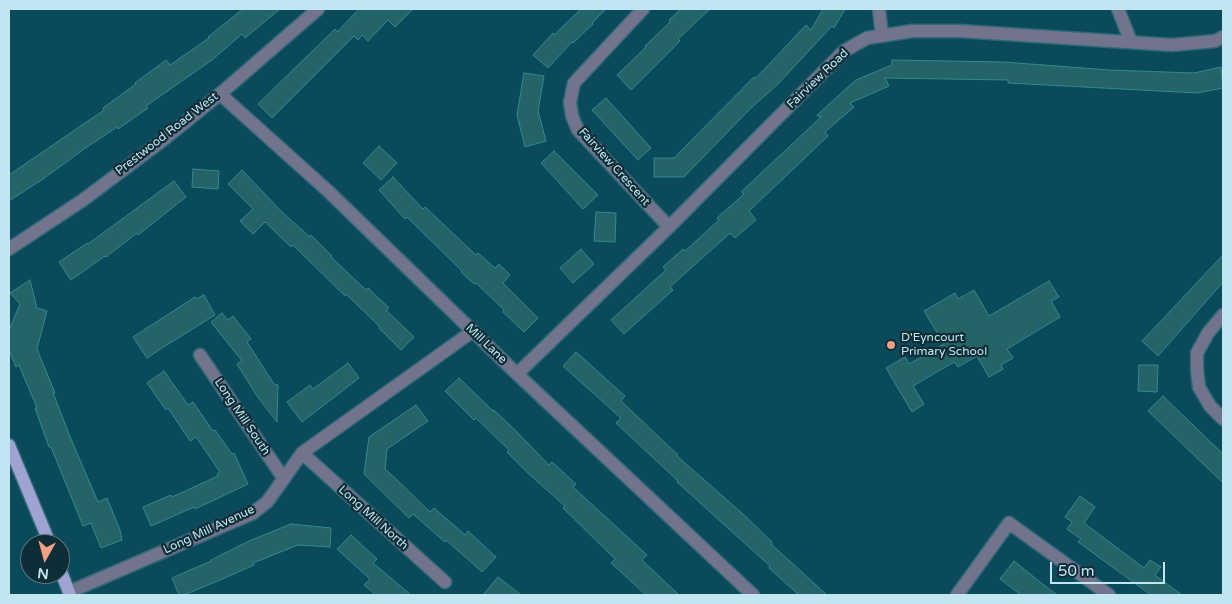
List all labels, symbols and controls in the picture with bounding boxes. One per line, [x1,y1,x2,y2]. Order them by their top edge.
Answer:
street label: Fairview Road [784,46,852,112]
street label: Prestwood Road West [113,90,221,178]
street label: Fairview Crescent [575,125,653,209]
street label: Mill Lane [463,321,509,367]
place label: D'Eyncourt Primary School [901,331,987,359]
marker: D'Eyncourt Primary School [885,339,897,351]
street label: Long Mill South [211,376,273,458]
street label: Long Mill North [335,483,411,553]
street label: Long Mill Avenue [161,503,257,557]
north arrow [20,534,70,584]
scale bar [1052,552,1167,584]
text: 50 m [1058,562,1095,580]
text: N [37,564,50,583]

